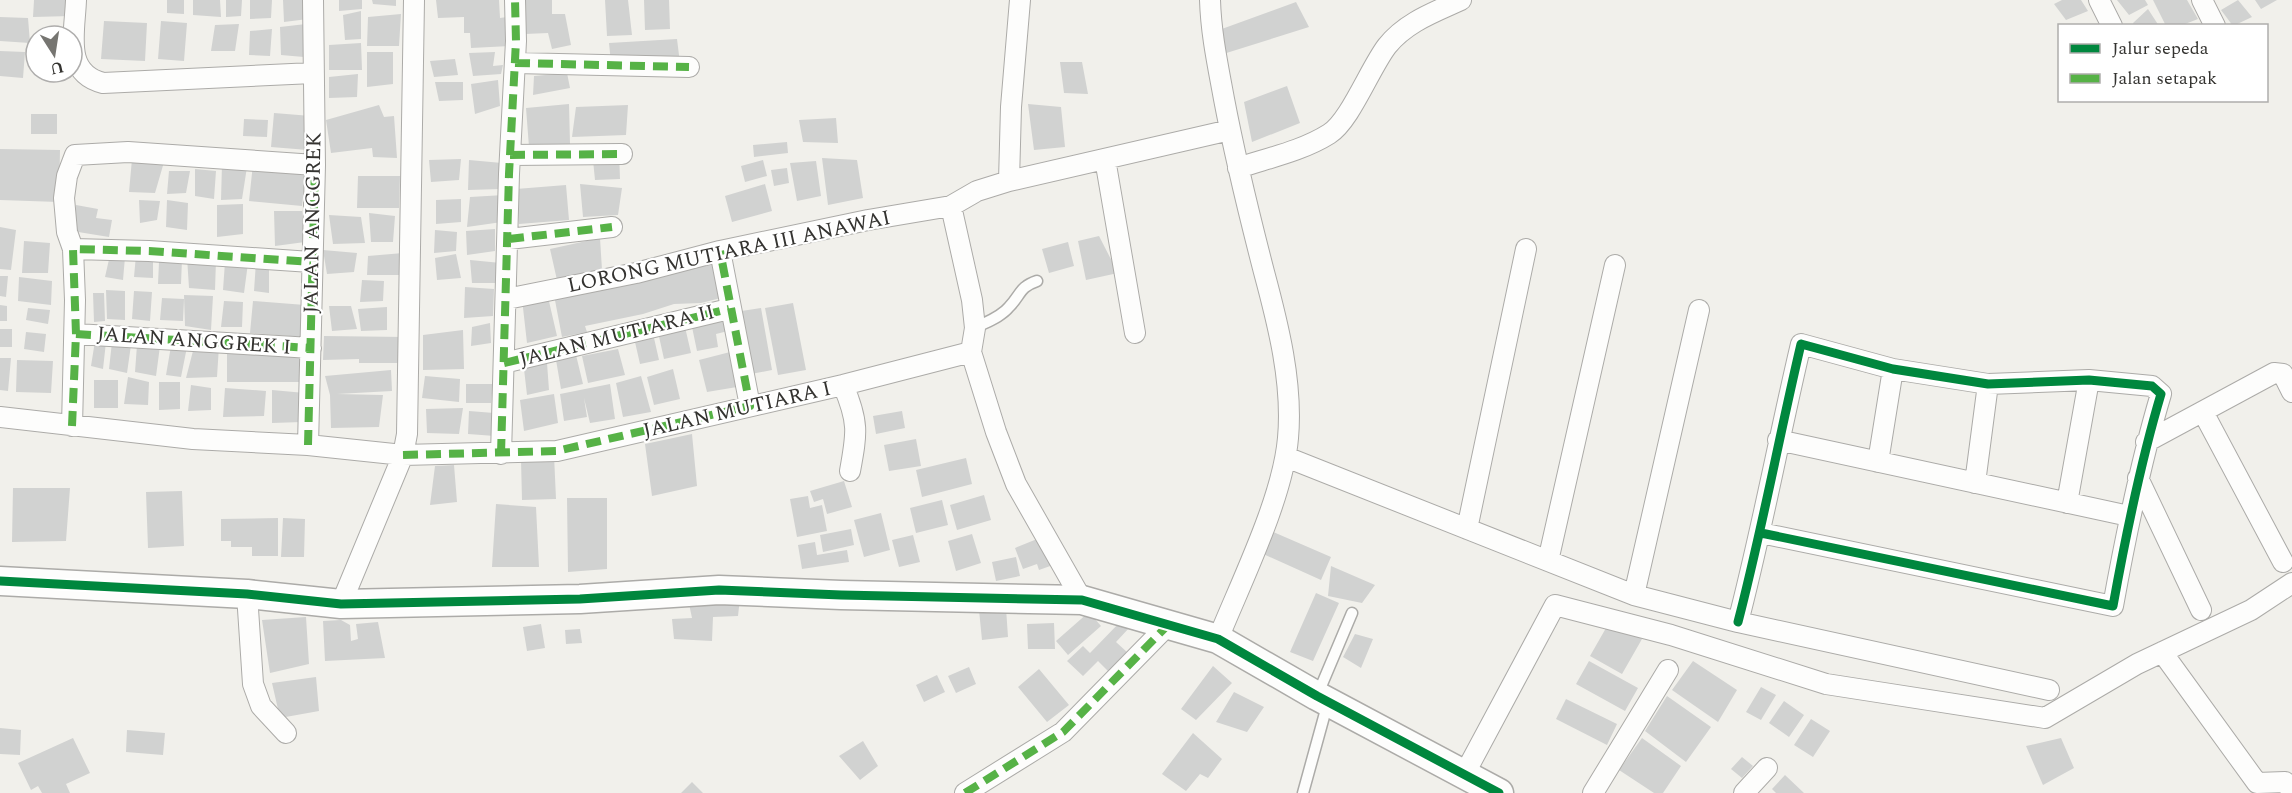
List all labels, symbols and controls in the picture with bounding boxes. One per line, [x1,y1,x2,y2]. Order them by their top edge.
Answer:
north arrow [24,24,84,84]
legend [2058,24,2268,102]
text: Jalur sepeda [2112,35,2209,62]
text: U [48,55,66,81]
text: Jalan setapak [2112,65,2217,92]
street label: JALAN ANGGREK [295,132,331,314]
street label: LORONG MUTIARA III ANAWAI [564,202,894,302]
street label: JALAN MUTIARA II [516,296,718,376]
street label: JALAN ANGGREK I [96,318,292,364]
street label: JALAN MUTIARA I [640,373,834,447]

